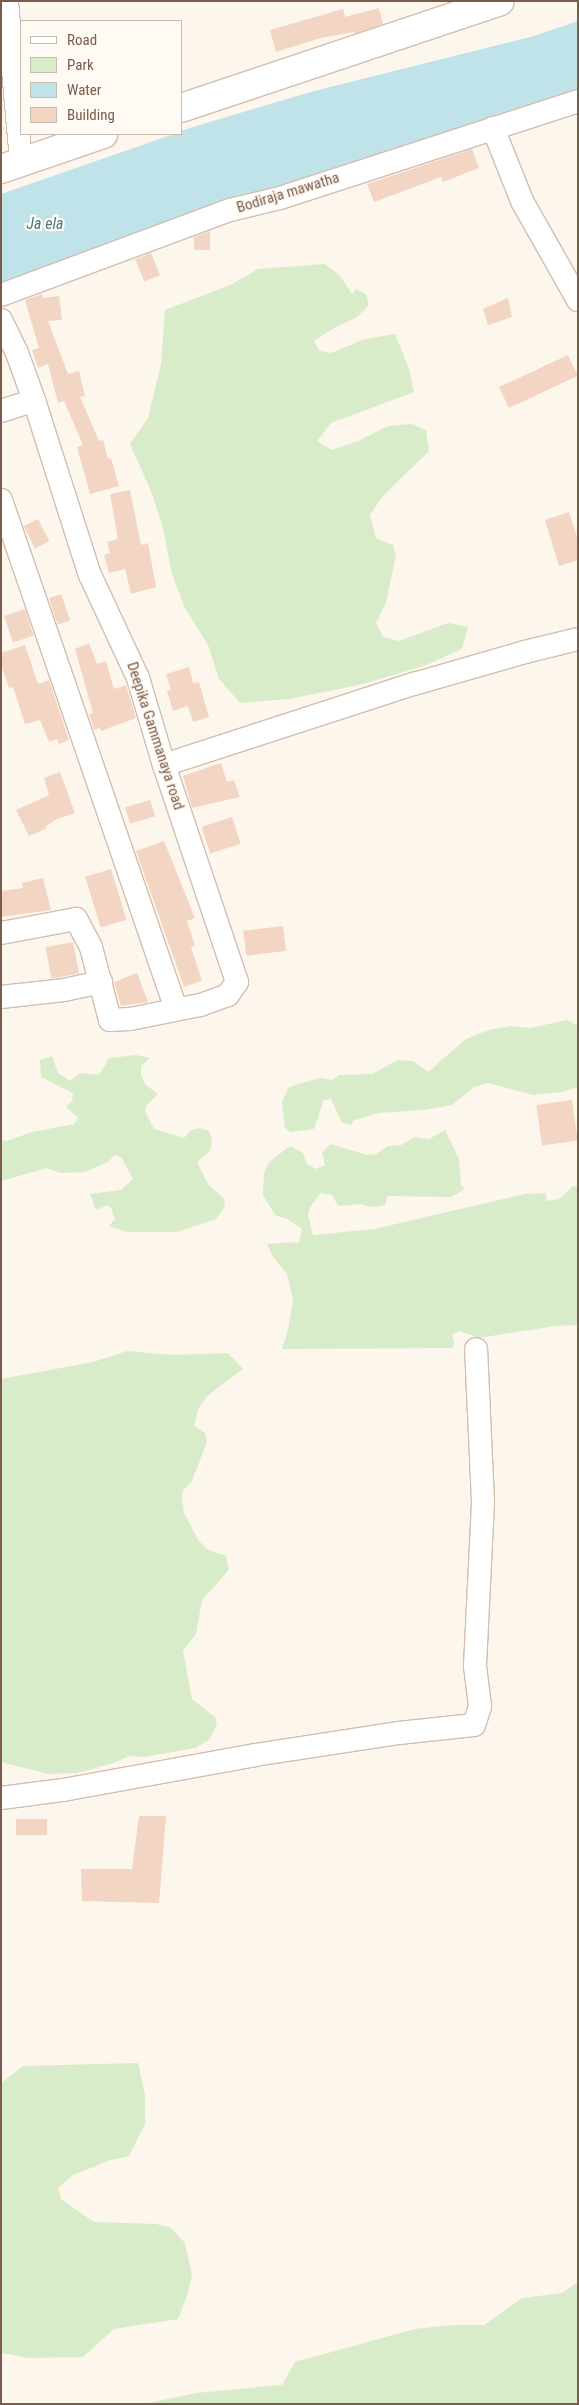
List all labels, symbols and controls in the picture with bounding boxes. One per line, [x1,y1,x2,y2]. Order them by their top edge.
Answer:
legend [20,20,182,135]
text: Road [67,31,97,49]
text: Park [67,56,94,74]
text: Water [67,81,101,99]
text: Building [67,106,115,124]
street label: Bodiraja mawatha [235,169,341,217]
water label: Ja ela [27,214,63,234]
street label: Deepika Gammanaya road [123,660,187,812]

